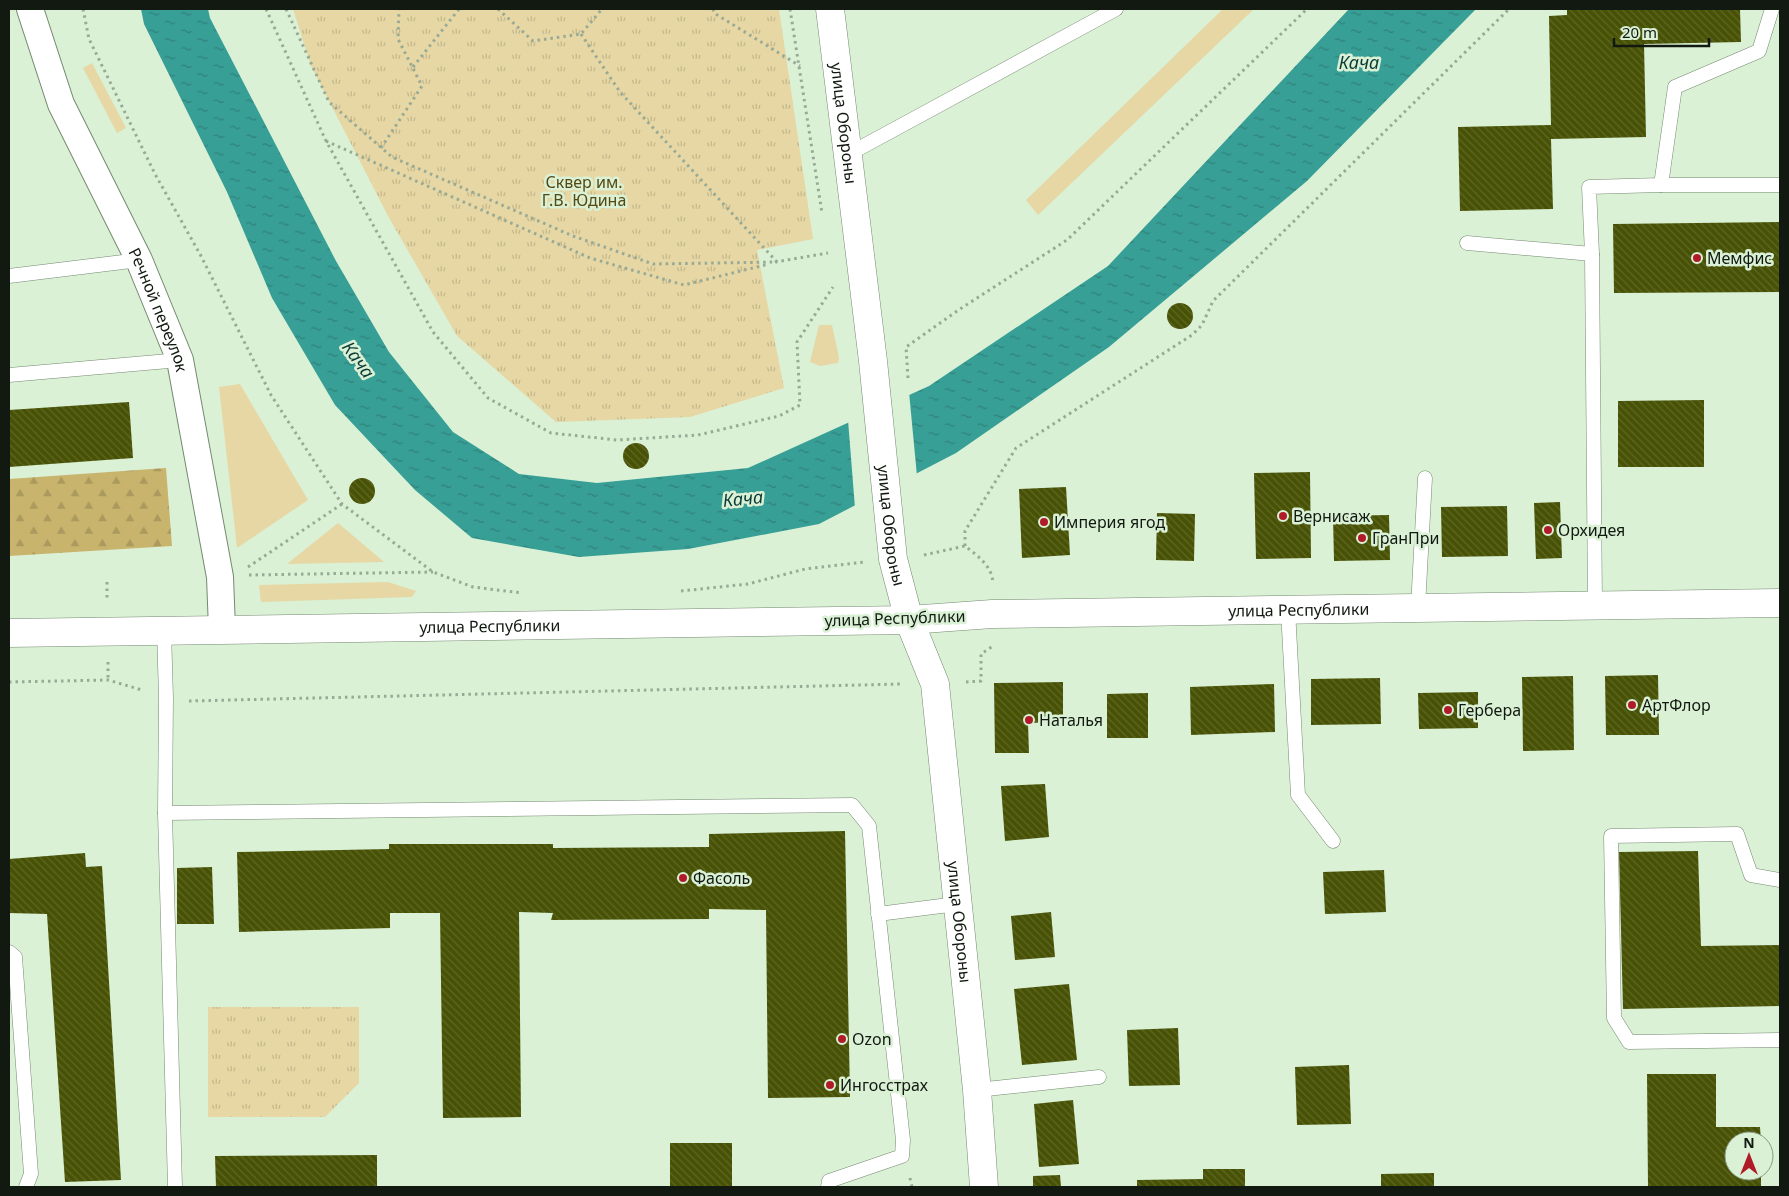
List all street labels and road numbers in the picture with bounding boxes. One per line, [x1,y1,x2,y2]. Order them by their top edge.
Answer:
street label: улица Обороны [826,61,862,185]
street label: Речной переулок [124,244,193,374]
street label: улица Обороны [873,464,911,588]
street label: улица Республики [1228,598,1369,622]
street label: улица Республики [824,605,966,631]
street label: улица Республики [419,614,561,638]
street label: улица Обороны [942,860,977,984]

